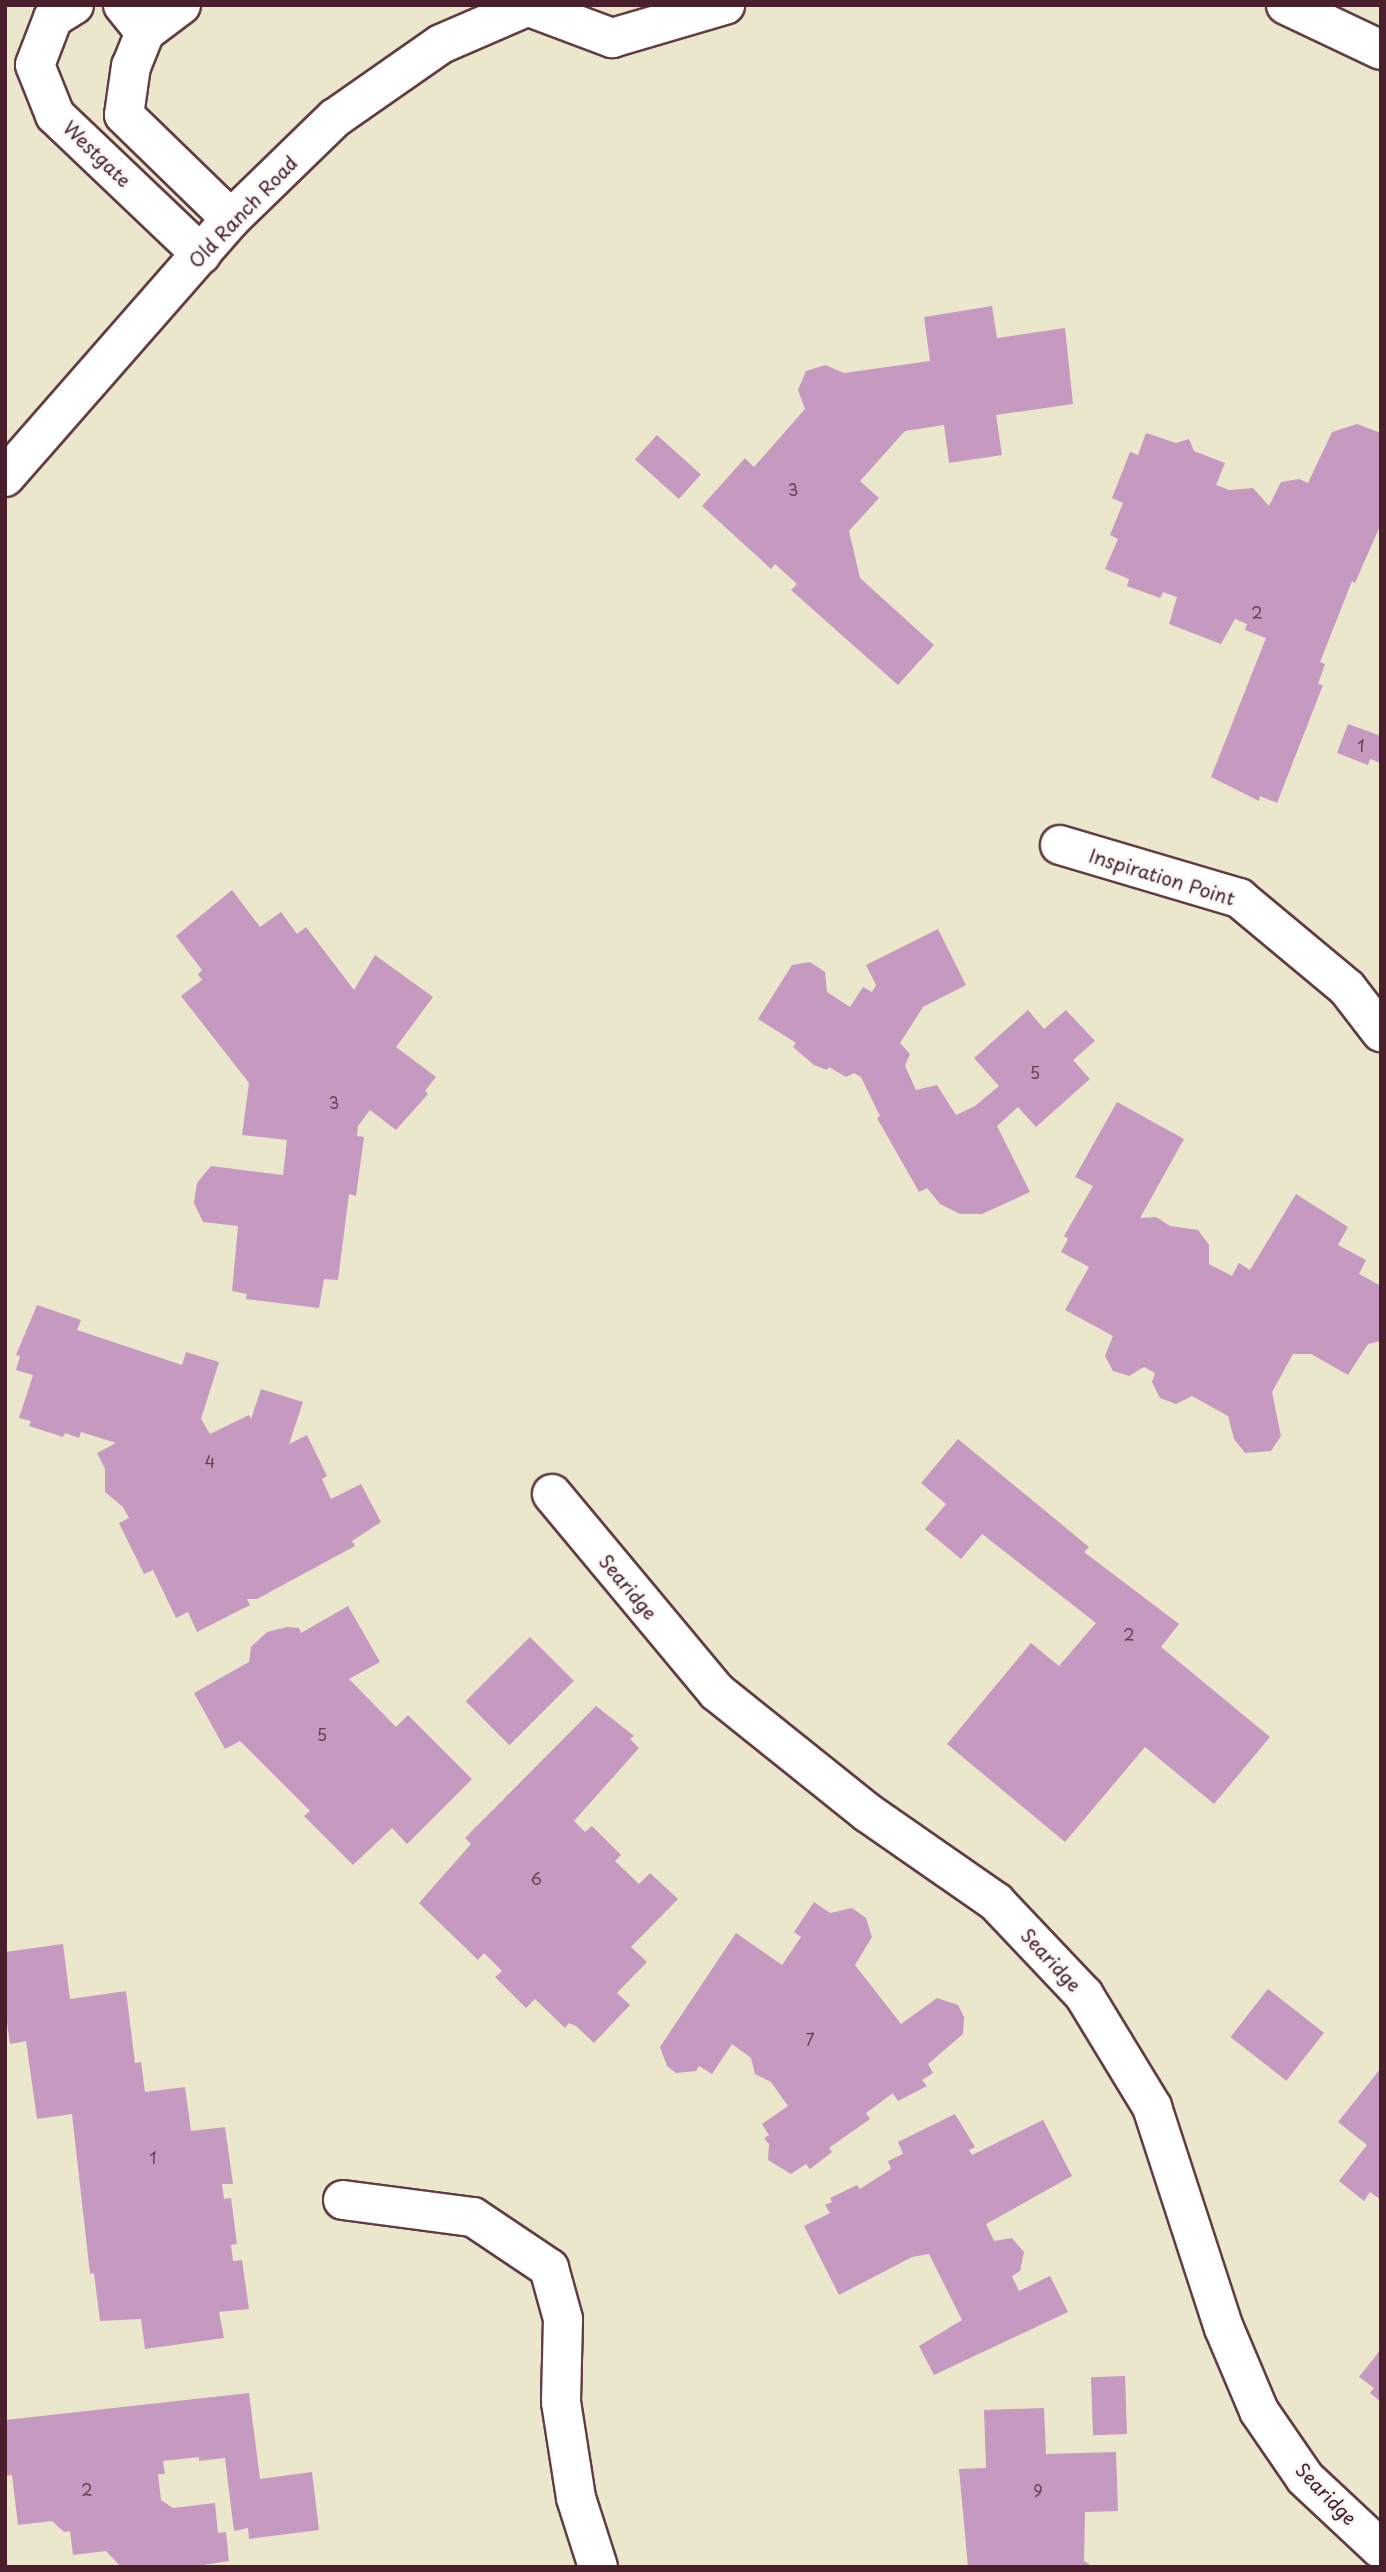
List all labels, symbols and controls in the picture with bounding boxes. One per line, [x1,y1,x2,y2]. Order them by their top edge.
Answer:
street label: Westgate [58,116,136,192]
street label: Old Ranch Road [184,151,302,273]
house number: 3 [788,479,798,499]
house number: 2 [1251,602,1263,622]
house number: 1 [1357,735,1365,755]
street label: Inspiration Point [1087,844,1237,910]
house number: 5 [1030,1062,1040,1082]
house number: 3 [329,1092,339,1112]
house number: 4 [205,1451,215,1471]
street label: Searidge [594,1550,662,1624]
house number: 2 [1123,1624,1135,1644]
house number: 5 [317,1724,327,1744]
house number: 6 [530,1868,542,1888]
street label: Searidge [1016,1924,1086,1996]
house number: 7 [805,2029,815,2049]
house number: 1 [149,2147,157,2167]
street label: Searidge [1291,2458,1361,2530]
house number: 2 [81,2479,93,2499]
house number: 9 [1033,2480,1043,2500]

